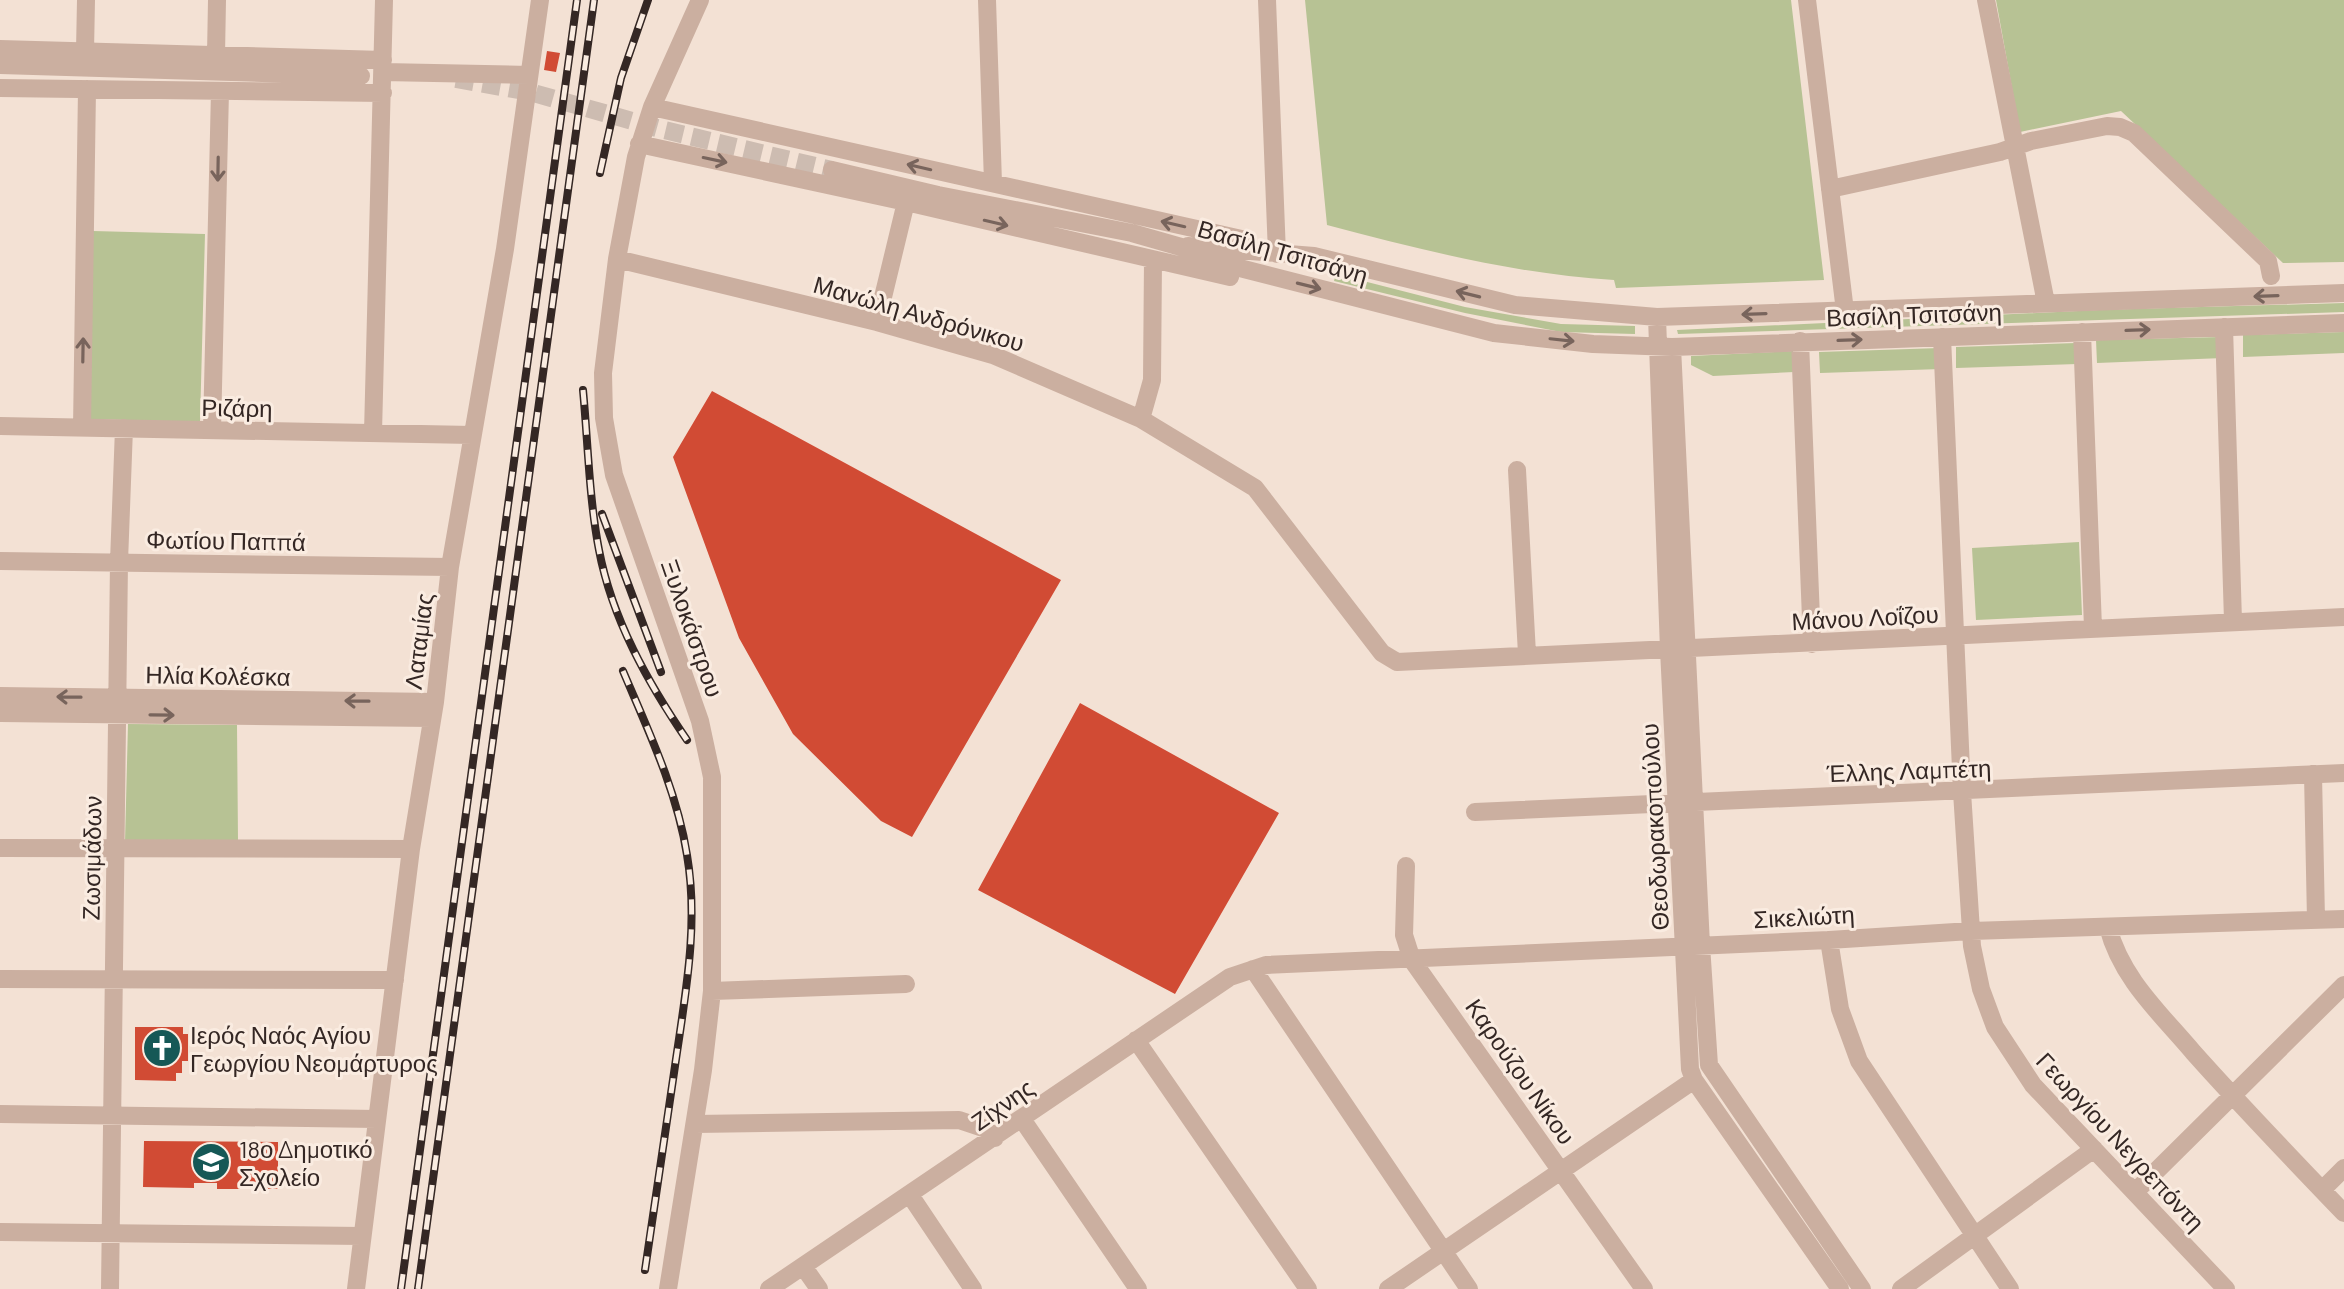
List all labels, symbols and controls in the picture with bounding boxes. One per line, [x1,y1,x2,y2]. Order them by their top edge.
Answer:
one-way arrow [702,153,728,168]
one-way arrow [211,155,226,182]
one-way arrow [906,159,932,174]
street label: Βασίλη Τσιτσάνη [1195,213,1371,289]
one-way arrow [983,216,1009,231]
one-way arrow [1160,216,1186,231]
street label: Μανώλη Ανδρόνικου [810,269,1028,357]
one-way arrow [1295,279,1321,294]
one-way arrow [1456,286,1482,301]
one-way arrow [2253,288,2280,303]
street label: Βασίλη Τσιτσάνη [1826,296,2002,332]
one-way arrow [1741,307,1768,322]
one-way arrow [2124,323,2151,338]
one-way arrow [1836,332,1863,347]
one-way arrow [1548,333,1575,348]
one-way arrow [75,337,91,364]
street label: Ριζάρη [201,392,273,422]
street label: Φωτίου Παππά [146,524,306,556]
street label: Ξυλοκάστρου [656,555,730,701]
street label: Λαταμίας [398,591,438,691]
street label: Μάνου Λοΐζου [1791,599,1939,635]
street label: Ηλία Κολέσκα [145,659,291,691]
one-way arrow [56,689,83,705]
one-way arrow [344,693,371,708]
one-way arrow [148,707,175,723]
street label: Θεοδωρακοπούλου [1634,723,1674,931]
street label: Έλλης Λαμπέτη [1825,753,1992,787]
street label: Ζωσιμάδων [75,795,107,921]
street label: Σικελιώτη [1753,899,1855,933]
street label: Καρούζου Νίκου [1460,993,1582,1149]
place label: Ιερός Ναός Αγίου Γεωργίου Νεομάρτυρος [190,1020,438,1077]
church icon: Ιερός Ναός Αγίου Γεωργίου Νεομάρτυρος [141,1027,183,1069]
street label: Γεωργίου Νεγρεπόντη [2031,1046,2211,1236]
street label: Ζίχνης [965,1072,1039,1136]
place label: 18ο Δημοτικό Σχολείο [239,1134,373,1191]
school or university icon: 18ο Δημοτικό Σχολείο [190,1141,232,1183]

